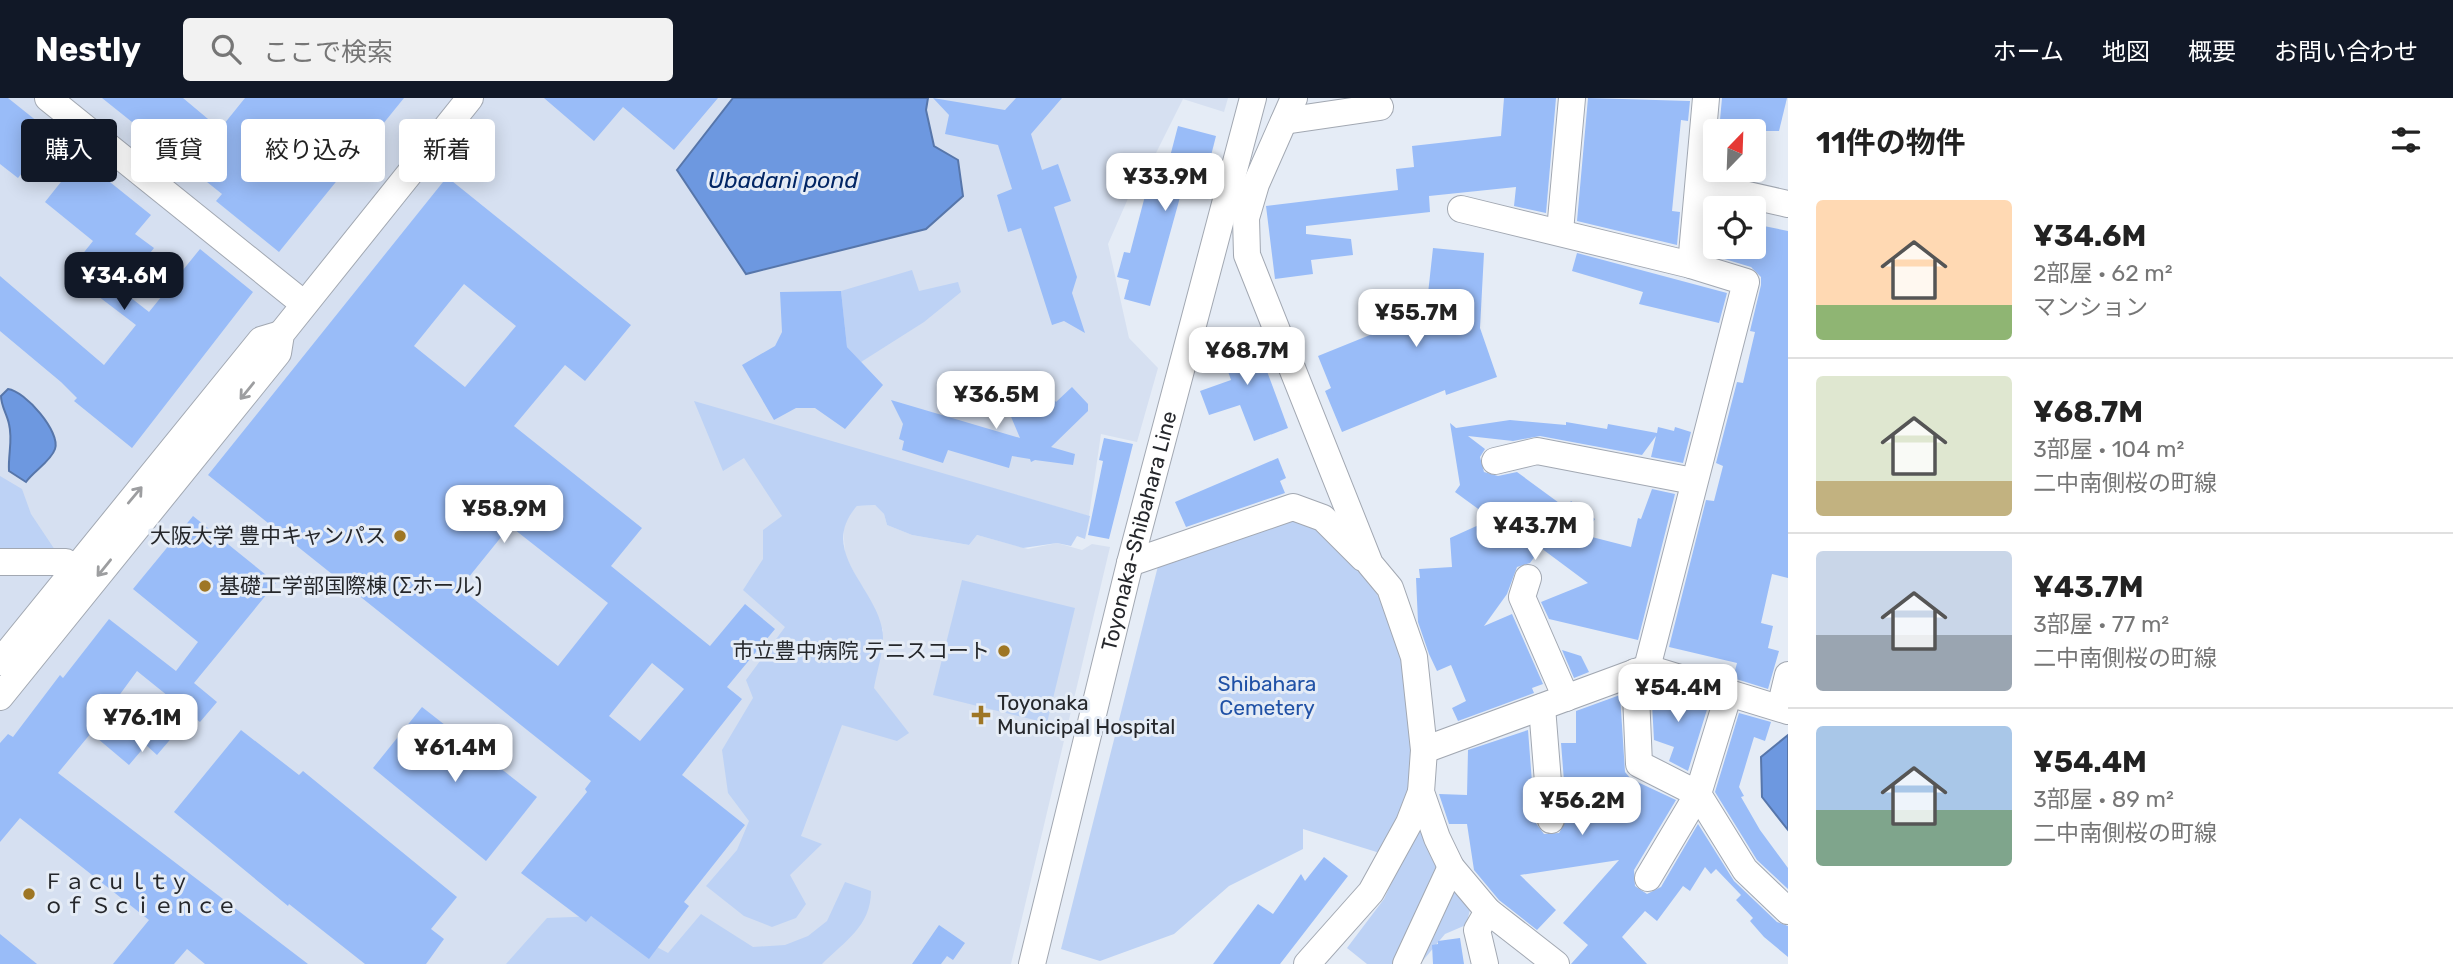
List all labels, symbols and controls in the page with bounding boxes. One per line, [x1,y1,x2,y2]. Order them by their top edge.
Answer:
search box [183,18,673,81]
text: Nestly [35,30,141,69]
icon: search [207,30,245,68]
text: ここで検索 [263,37,393,68]
text: ホーム [1993,38,2064,66]
text: 地図 [2102,38,2150,66]
text: 概要 [2188,38,2236,66]
text: お問い合わせ [2274,38,2418,66]
chip: 購入 [21,119,117,182]
chip: 賃貸 [131,119,227,182]
chip: 絞り込み [241,119,385,182]
chip: 新着 [399,119,495,182]
north arrow [1703,119,1766,182]
map controls [1703,119,1766,259]
icon: filters [2387,121,2425,159]
text: 11件の物件 [1816,125,1966,161]
pin: ¥33.9M [1108,153,1222,213]
text: ¥33.9M [1122,162,1208,190]
water label: Ubadani pond [708,166,858,194]
button: locate [1703,196,1766,259]
text: ¥34.6M [2033,218,2146,254]
icon: home [1872,228,1956,312]
pin: ¥34.6M [67,252,181,312]
text: 2部屋 · 62 m² [2033,259,2173,287]
text: ¥34.6M [81,261,167,289]
pin: ¥55.7M [1359,289,1473,349]
text: マンション [2033,293,2148,321]
text: ¥55.7M [1374,298,1458,326]
pin: ¥68.7M [1190,328,1304,387]
text: ¥68.7M [1205,336,1289,364]
pin: ¥36.5M [939,372,1053,431]
text: ¥36.5M [953,380,1039,408]
one-way arrow [239,381,255,399]
text: ¥68.7M [2033,394,2143,430]
icon: home [1872,404,1956,488]
street label: Toyonaka-Shibahara Line [1096,408,1182,654]
text: 3部屋 · 104 m² [2033,435,2184,463]
text: 二中南側桜の町線 [2033,469,2217,497]
pin: ¥58.9M [447,486,561,545]
one-way arrow [128,487,143,505]
text: ¥58.9M [461,494,547,522]
pin: ¥43.7M [1478,503,1592,562]
text: ¥43.7M [1493,511,1577,539]
place label: 大阪大学 豊中キャンパス [150,523,386,548]
marker: 大阪大学 豊中キャンパス [392,528,408,544]
one-way arrow [96,558,112,576]
text: ¥43.7M [2033,569,2144,605]
place label: 基礎工学部国際棟 (Σホール) [219,573,482,598]
marker: 基礎工学部国際棟 (Σホール) [197,578,213,594]
icon: home [1872,579,1956,663]
text: 3部屋 · 77 m² [2033,610,2169,638]
place label: 市立豊中病院 テニスコート [733,638,990,663]
marker: 市立豊中病院 テニスコート [996,643,1012,659]
text: 二中南側桜の町線 [2033,644,2217,672]
pin: ¥54.4M [1621,664,1735,724]
park label: Shibahara Cemetery [1218,671,1316,720]
text: ¥54.4M [1634,673,1722,701]
place label: Toyonaka Municipal Hospital [997,690,1175,739]
pin: ¥76.1M [85,694,199,754]
text: ¥76.1M [103,703,181,731]
marker: Toyonaka Municipal Hospital [971,705,991,725]
pin: ¥61.4M [398,724,512,784]
text: ¥61.4M [414,733,496,761]
text: ¥54.4M [2033,744,2147,780]
icon: home [1872,754,1956,838]
pin: ¥56.2M [1525,778,1639,837]
text: 3部屋 · 89 m² [2033,785,2174,813]
text: ¥56.2M [1539,786,1625,814]
text: 二中南側桜の町線 [2033,819,2217,847]
place label: Ｆａｃｕｌｔｙ ｏｆ Ｓｃｉｅｎｃｅ [43,869,237,918]
marker: Ｆａｃｕｌｔｙ ｏｆ Ｓｃｉｅｎｃｅ [21,886,37,902]

